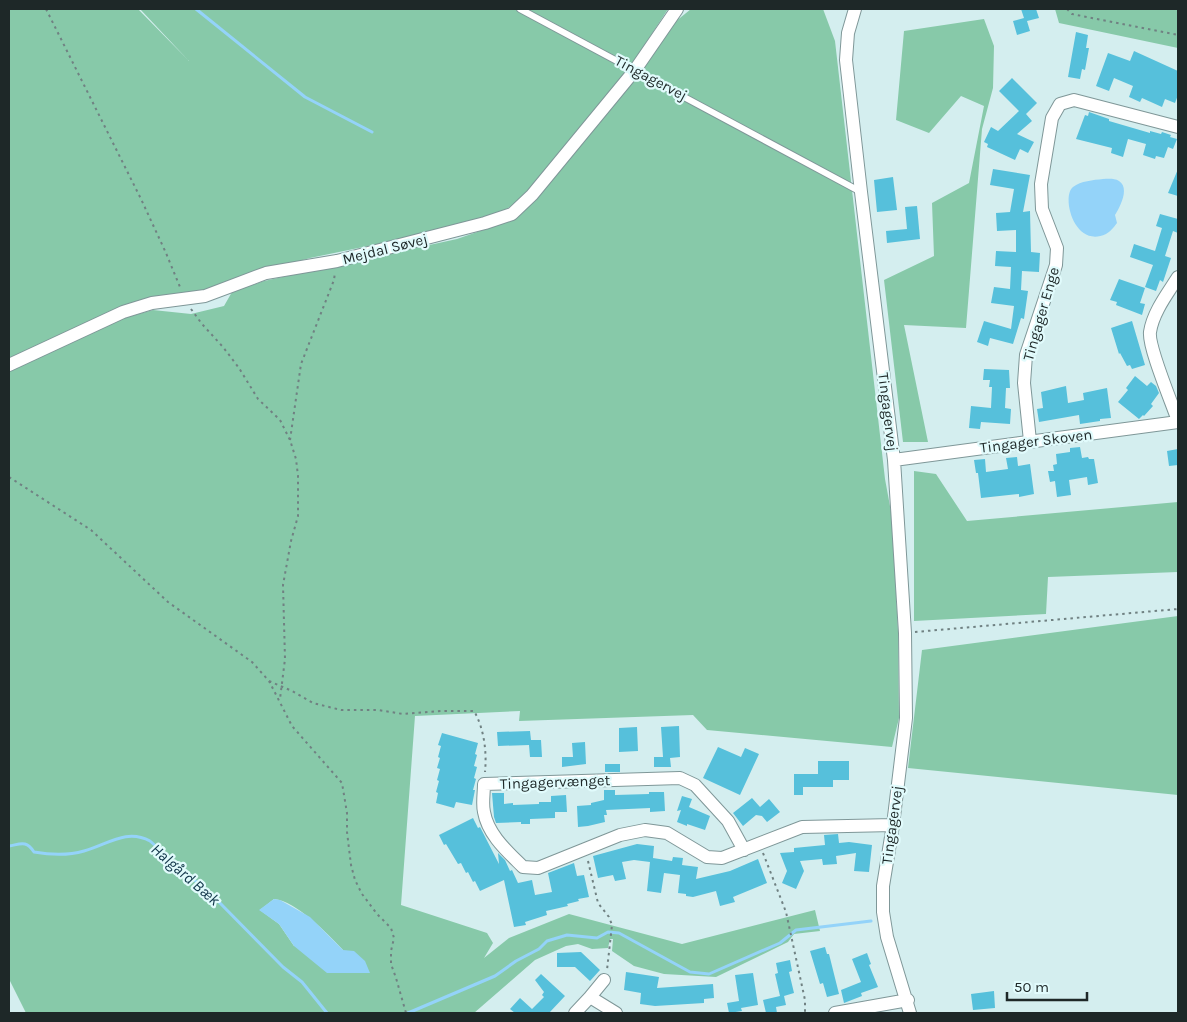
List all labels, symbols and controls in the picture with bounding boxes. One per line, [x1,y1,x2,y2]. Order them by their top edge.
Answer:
street label: Tingagervej [612,51,690,105]
street label: Mejdal Søvej [341,230,429,268]
street label: Tingager Enge [1019,265,1063,363]
street label: Tingagervej [874,372,902,452]
street label: Tingager Skoven [979,425,1093,457]
street label: Tingagervænget [499,771,611,793]
street label: Tingagervej [878,784,906,866]
water label: Halgård Bæk [147,839,225,910]
scale bar [1007,970,1087,1002]
text: 50 m [1014,978,1049,996]

